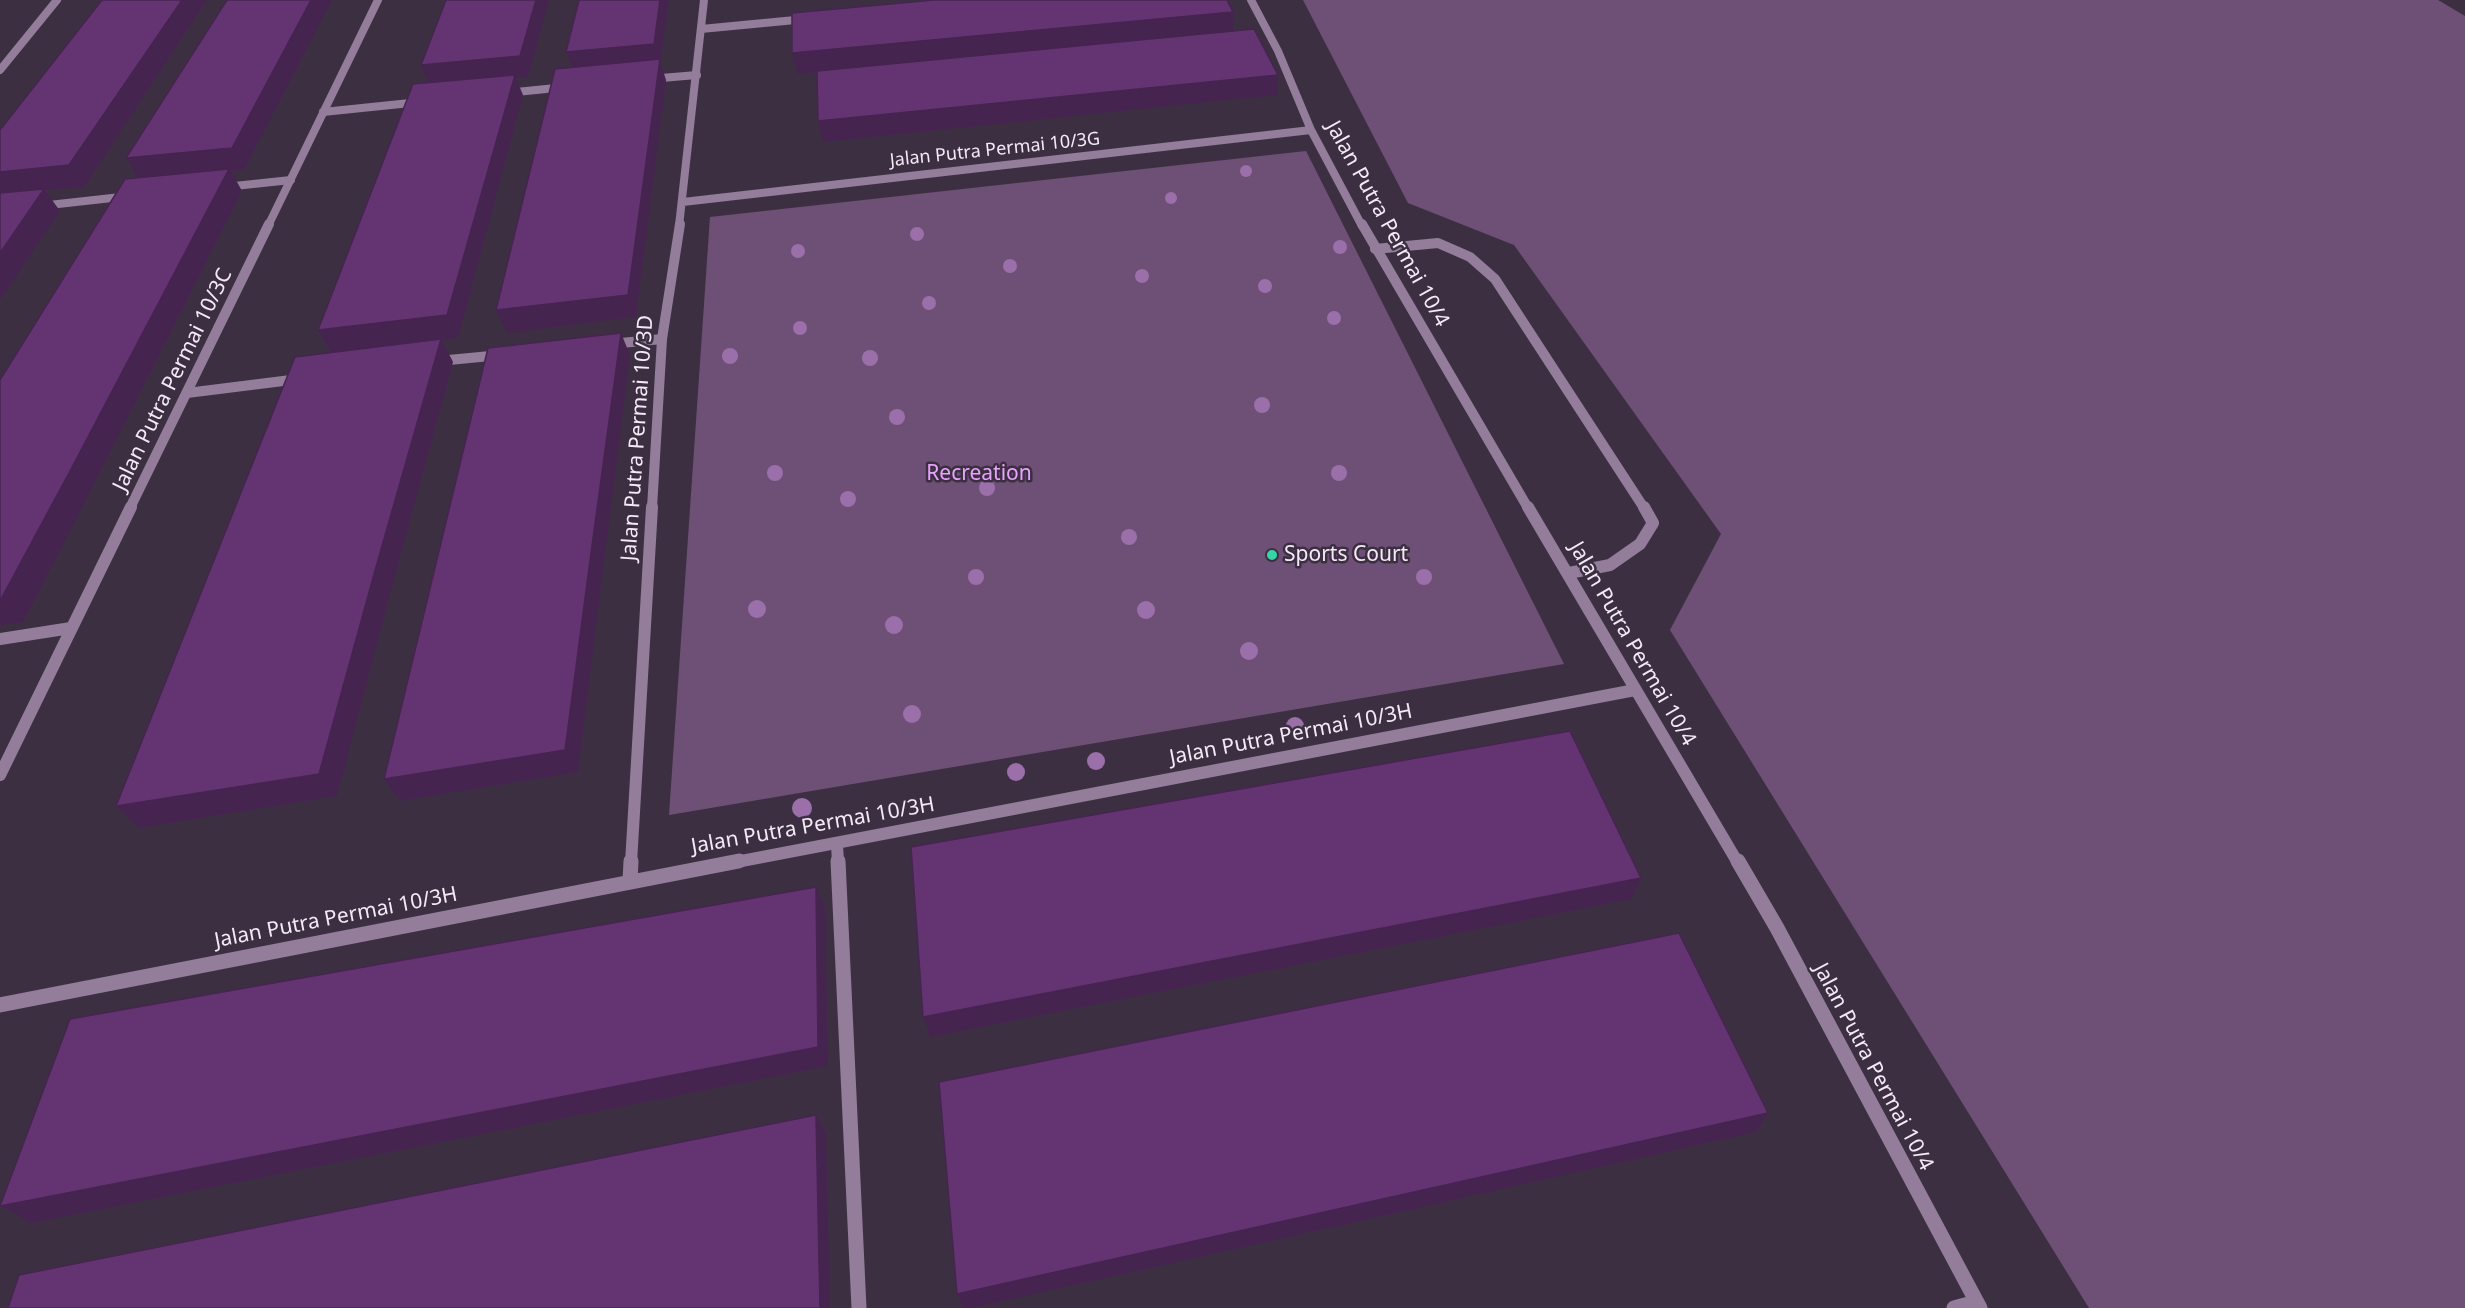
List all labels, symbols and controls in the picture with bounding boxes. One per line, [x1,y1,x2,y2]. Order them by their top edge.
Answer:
street label: Jalan Putra Permai 10/4 [1320,117,1454,331]
street label: Jalan Putra Permai 10/3G [889,128,1101,172]
street label: Jalan Putra Permai 10/3C [108,265,238,495]
street label: Jalan Putra Permai 10/3D [617,314,659,562]
park label: Recreation [926,461,1032,487]
street label: Jalan Putra Permai 10/4 [1563,538,1701,750]
place label: Sports Court [1284,542,1408,568]
marker: Sports Court [1265,548,1279,562]
street label: Jalan Putra Permai 10/3H [1167,699,1415,771]
street label: Jalan Putra Permai 10/3H [689,792,937,860]
street label: Jalan Putra Permai 10/3H [212,882,460,954]
street label: Jalan Putra Permai 10/4 [1808,959,1938,1175]

